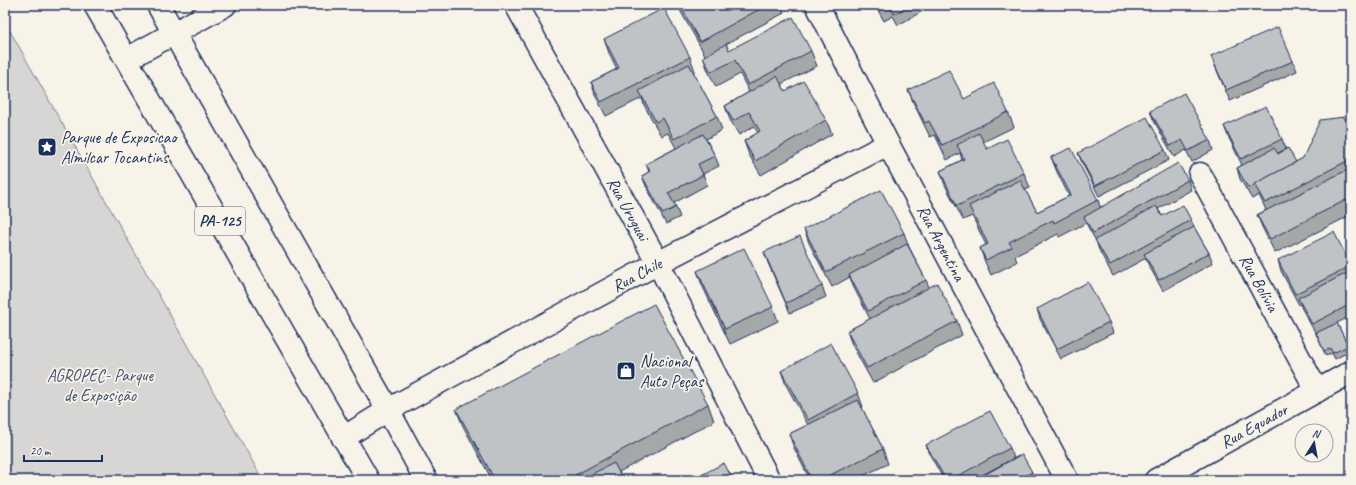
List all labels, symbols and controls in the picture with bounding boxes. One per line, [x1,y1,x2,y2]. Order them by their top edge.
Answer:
place label: Parque de Exposicao Almilcar Tocantins [61,127,178,168]
place icon: Parque de Exposicao Almilcar Tocantins [36,136,58,158]
street label: Rua Uruguai [602,174,655,247]
street label: Rua Argentina [912,201,970,286]
road number: PA-125 [195,207,245,235]
street label: Rua Bolívia [1235,251,1284,316]
street label: Rua Chile [608,252,667,297]
place label: Nacional Auto Peças [640,351,705,392]
shop icon: Nacional Auto Peças [615,360,637,382]
park label: AGROPEC- Parque de Exposição [47,365,155,406]
street label: Rua Equador [1217,398,1293,453]
north arrow [1294,423,1334,463]
text: N [1311,426,1323,441]
scale bar [24,437,102,463]
text: 20 m [30,443,52,459]

